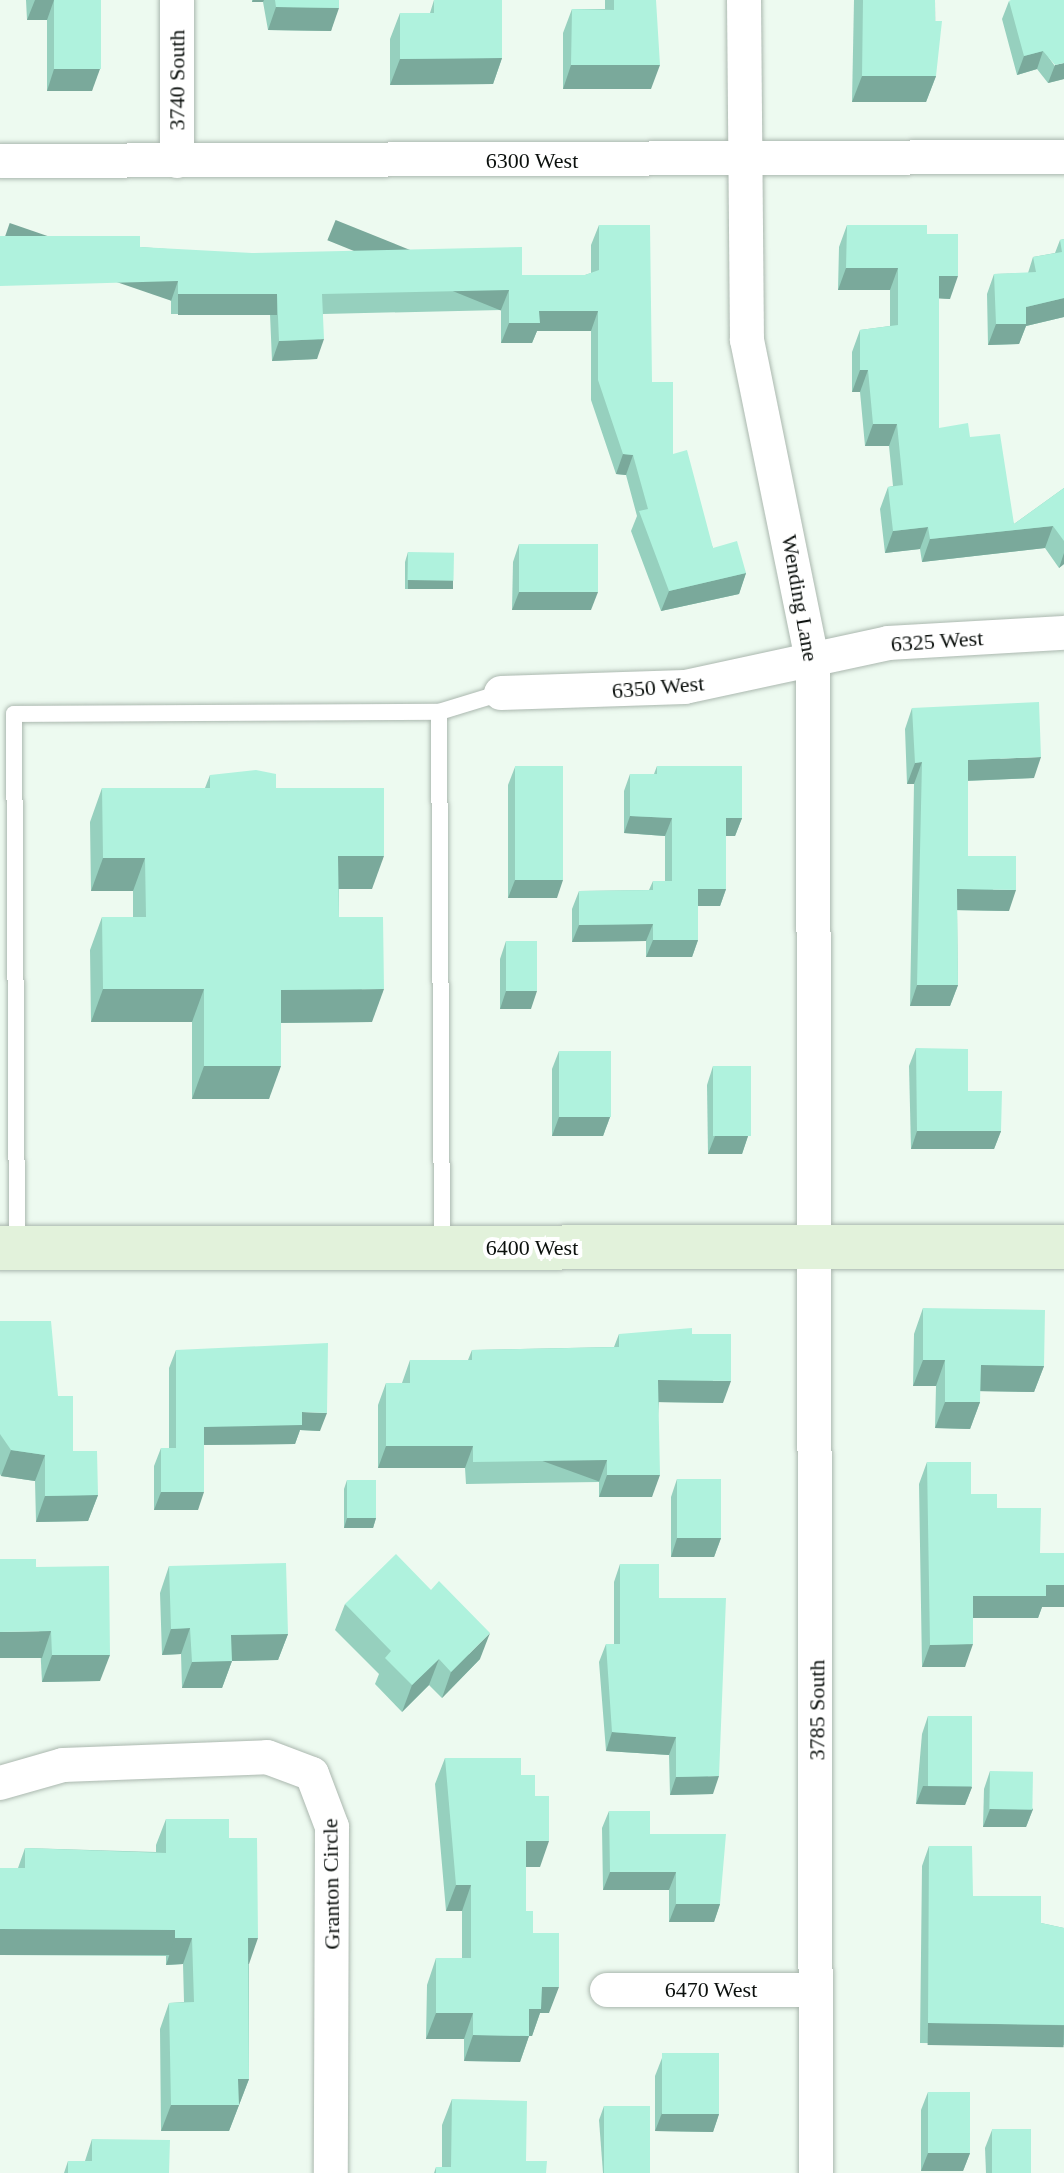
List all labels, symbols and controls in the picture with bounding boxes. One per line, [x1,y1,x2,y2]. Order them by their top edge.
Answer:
street label: 3740 South [164,30,190,130]
street label: 6300 West [486,148,578,174]
street label: Wending Lane [776,533,824,663]
street label: 6325 West [890,625,984,657]
street label: 6350 West [611,670,705,704]
street label: 6400 West [486,1235,578,1261]
street label: 3785 South [804,1660,830,1760]
street label: Granton Circle [317,1818,345,1950]
street label: 6470 West [665,1977,757,2003]

